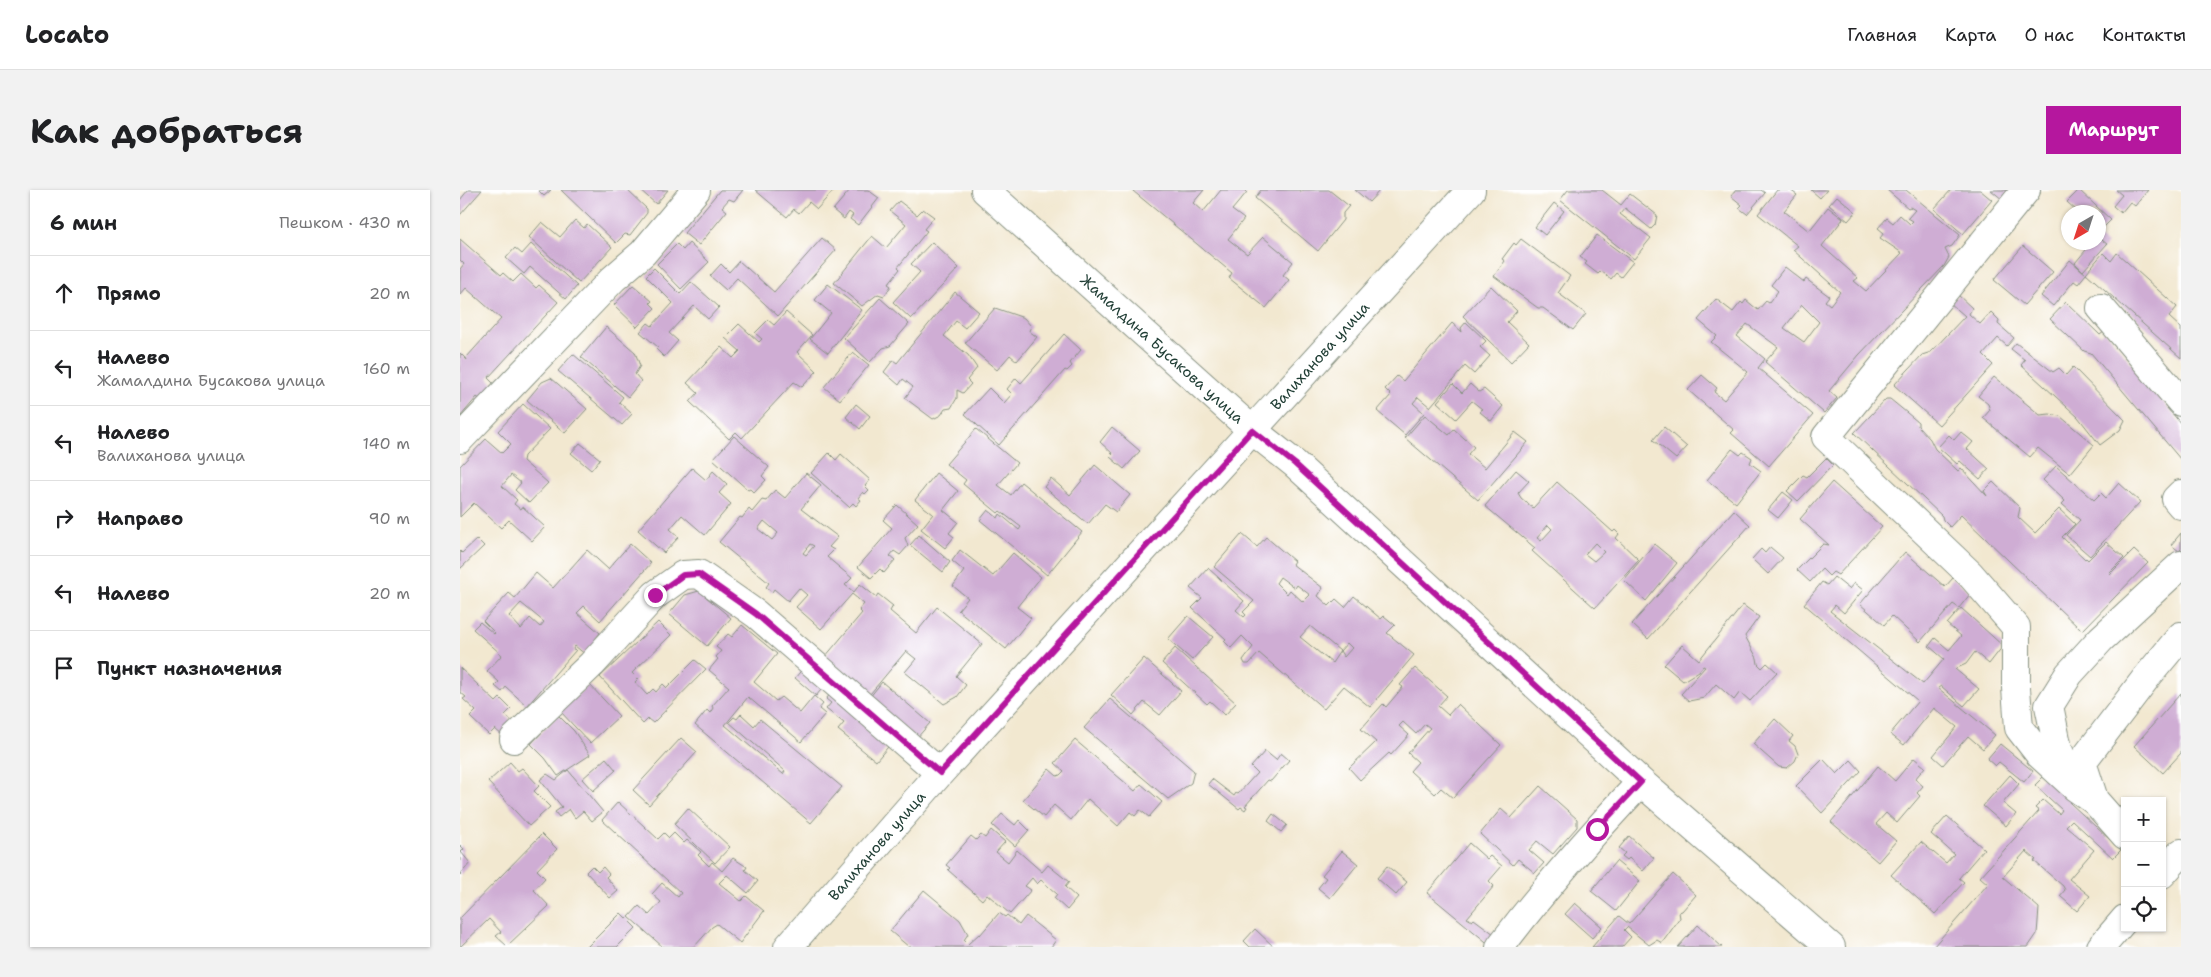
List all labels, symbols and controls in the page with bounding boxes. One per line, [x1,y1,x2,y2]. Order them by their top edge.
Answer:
text: Locato [25,19,109,51]
text: Главная [1847,23,1917,47]
text: Карта [1945,23,1997,47]
text: О нас [2025,23,2074,47]
text: Контакты [2102,23,2186,47]
button: Маршрут [2046,106,2181,154]
text: Как добраться [30,107,303,154]
north arrow [2061,205,2106,250]
text: 6 мин [50,209,117,237]
text: Пешком · 430 m [279,212,410,233]
street label: Жамалдина Бусакова улица [1076,270,1249,428]
icon: ahead [50,279,78,307]
text: Прямо [97,281,161,306]
text: 20 m [369,283,410,304]
street label: Валиханова улица [1266,297,1374,414]
text: Налево [97,345,170,370]
icon: left [50,354,78,382]
text: 160 m [363,358,410,379]
text: Жамалдина Бусакова улица [97,370,325,391]
text: Налево [97,420,170,445]
icon: left [50,429,78,457]
text: 140 m [363,433,410,454]
text: Валиханова улица [97,445,245,466]
icon: right [50,504,78,532]
text: Направо [97,506,183,531]
text: 90 m [369,508,410,529]
icon: left [50,579,78,607]
text: Налево [97,581,170,606]
text: 20 m [369,583,410,604]
route end [644,584,667,607]
icon: arrive [50,654,78,682]
text: Пункт назначения [97,656,282,681]
street label: Валиханова улица [824,787,931,905]
map controls [2121,797,2166,932]
button: + [2121,797,2166,842]
route start [1586,818,1609,841]
button: − [2121,842,2166,887]
button: locate [2121,887,2166,932]

